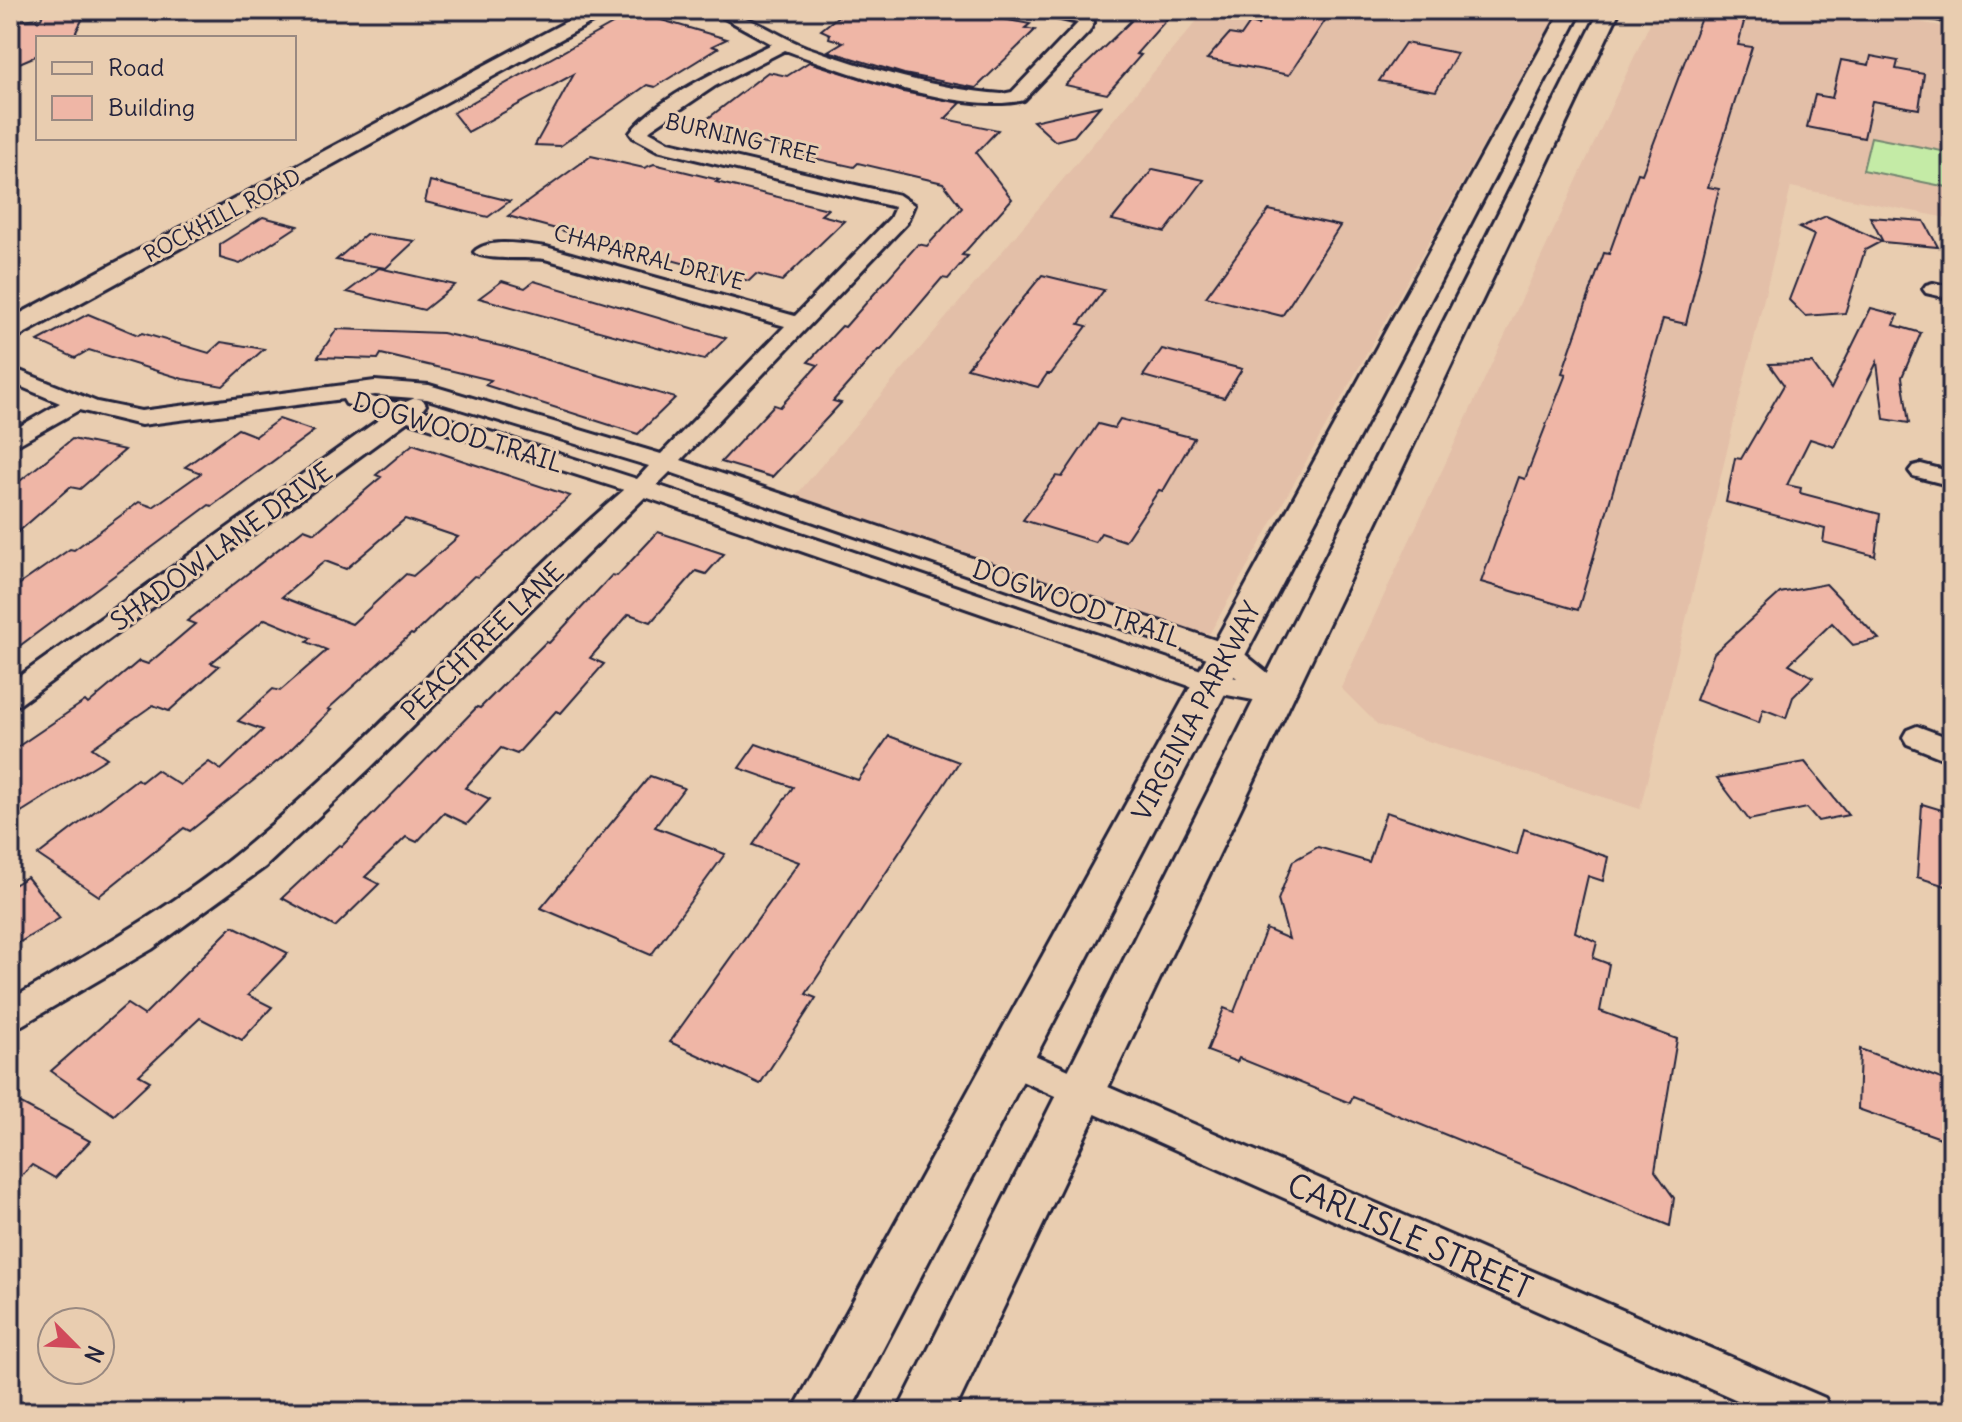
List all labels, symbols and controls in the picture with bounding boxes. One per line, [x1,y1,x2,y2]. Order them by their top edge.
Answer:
legend [36,36,296,140]
text: Road [108,52,164,82]
text: Building [108,92,195,122]
street label: BURNING TREE [663,107,821,169]
street label: ROCKHILL ROAD [139,162,305,268]
street label: CHAPARRAL DRIVE [551,218,747,296]
street label: DOGWOOD TRAIL [349,384,567,480]
street label: SHADOW LANE DRIVE [104,454,338,638]
street label: DOGWOOD TRAIL [969,552,1185,654]
street label: PEACHTREE LANE [394,555,570,727]
street label: VIRGINIA PARKWAY [1124,595,1268,826]
street label: CARLISLE STREET [1281,1164,1539,1308]
north arrow [36,1306,116,1386]
text: N [78,1341,110,1367]

